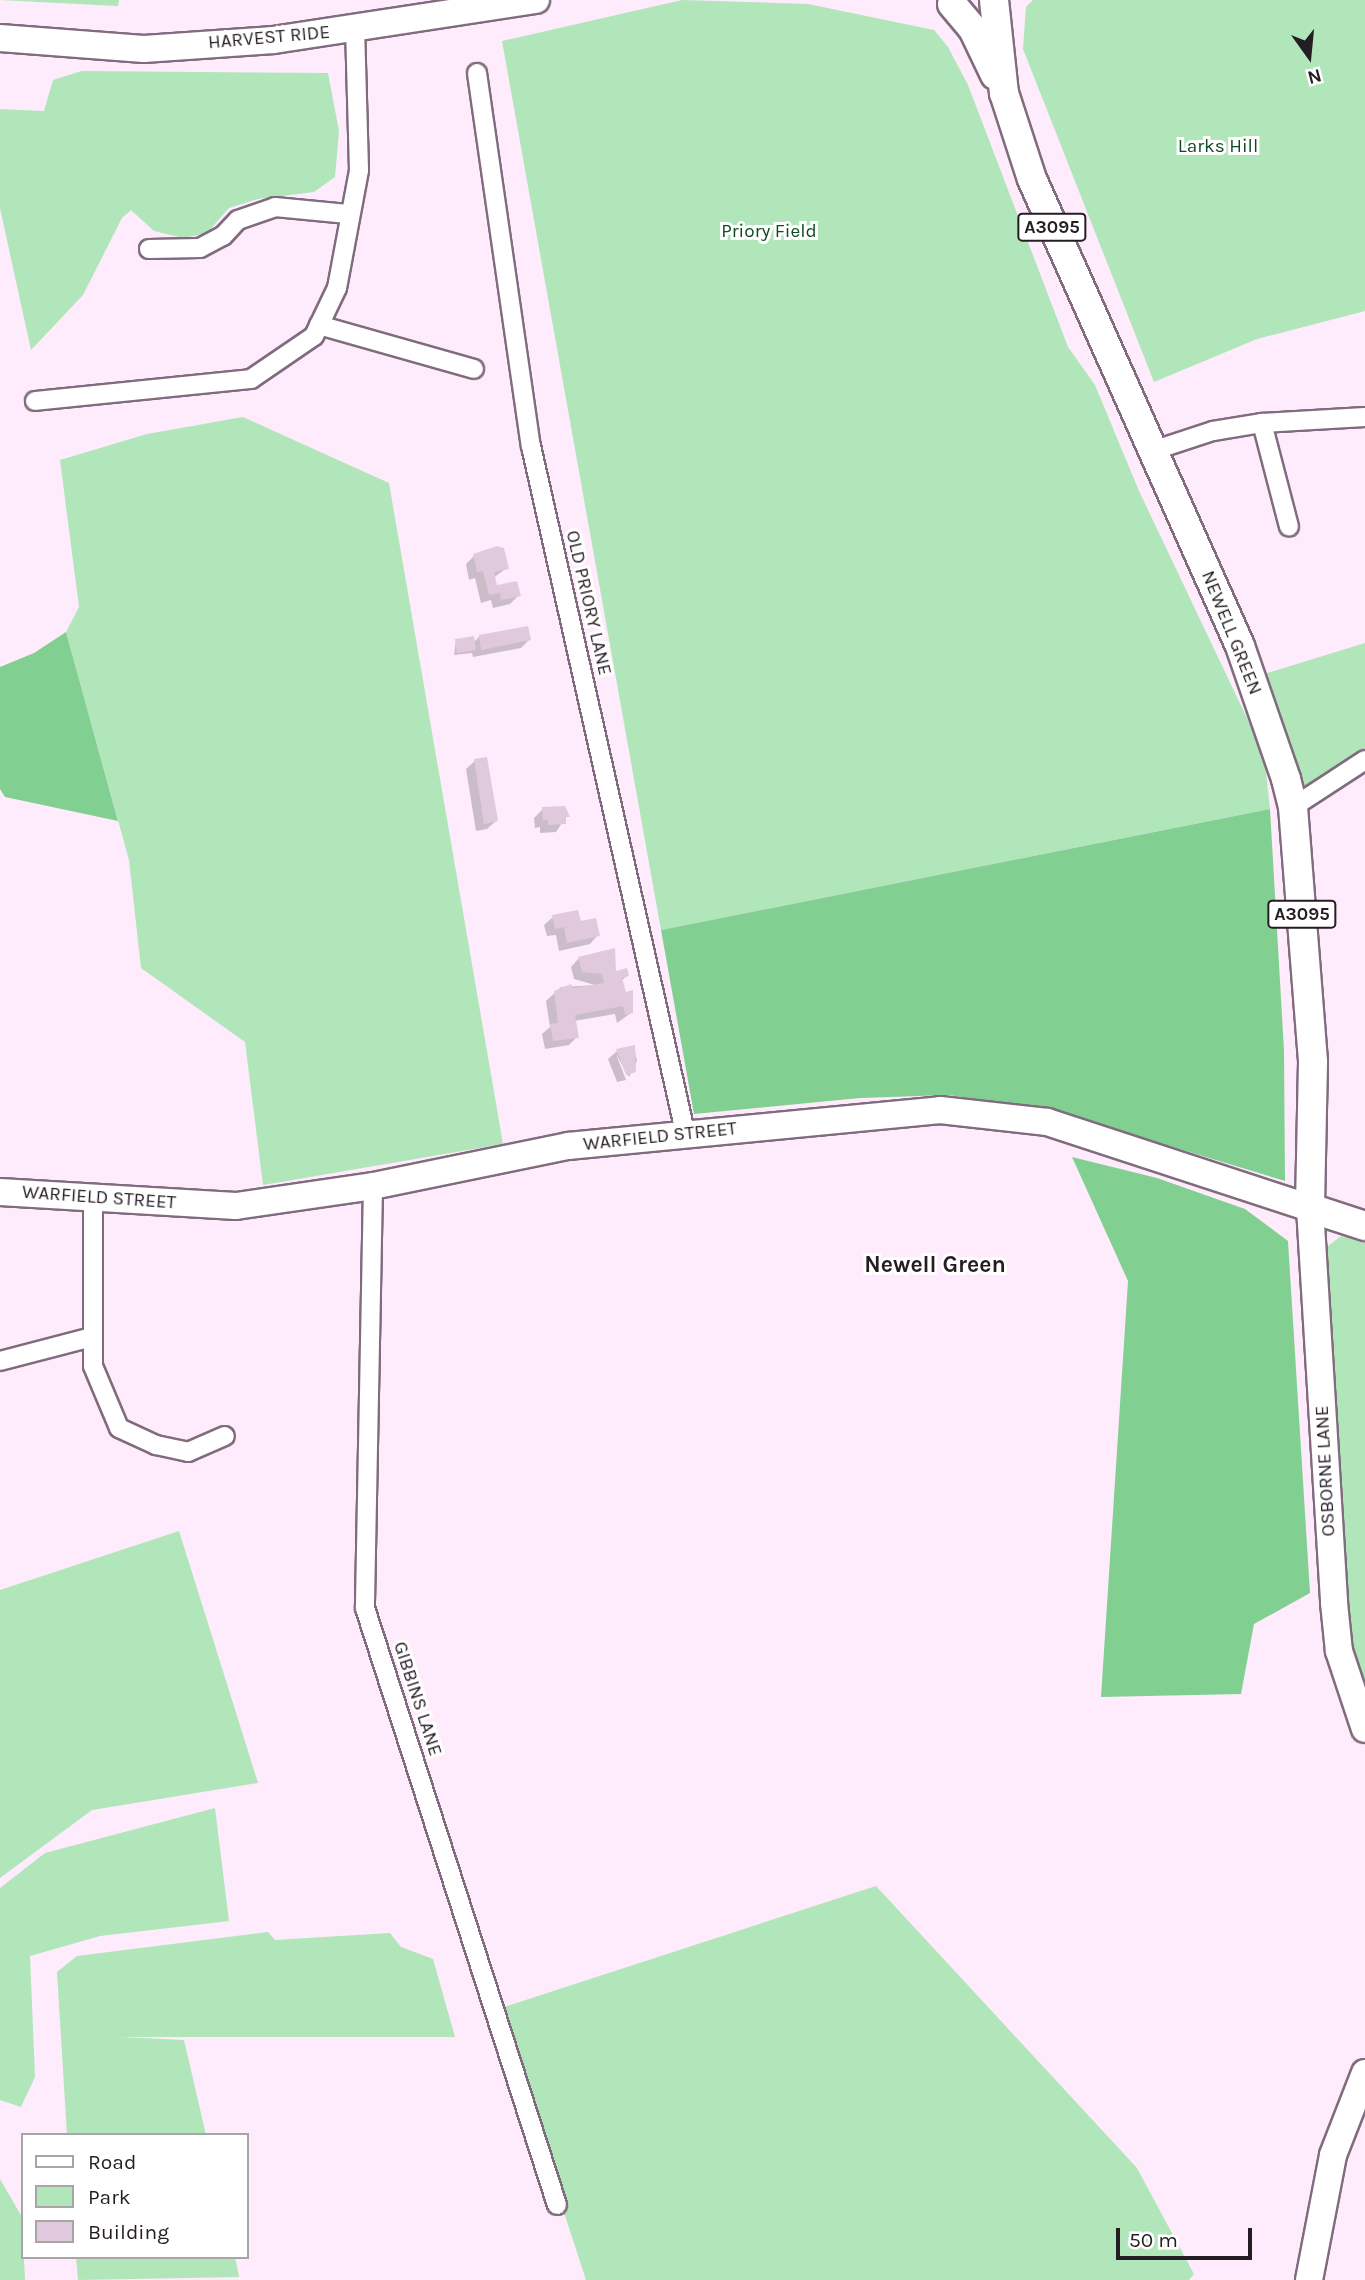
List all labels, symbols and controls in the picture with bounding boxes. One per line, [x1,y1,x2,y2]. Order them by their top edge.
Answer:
street label: HARVEST RIDE [207,21,331,55]
north arrow [1274,21,1344,91]
text: N [1305,64,1324,89]
park label: Larks Hill [1178,136,1258,158]
road number: A3095 [1017,212,1087,242]
park label: Priory Field [721,221,817,243]
street label: OLD PRIORY LANE [560,528,616,678]
street label: NEWELL GREEN [1196,568,1266,698]
road number: A3095 [1267,900,1337,929]
street label: WARFIELD STREET [582,1118,738,1156]
street label: WARFIELD STREET [21,1181,177,1215]
district label: Newell Green [864,1251,1006,1279]
street label: OSBORNE LANE [1311,1405,1341,1537]
street label: GIBBINS LANE [388,1639,446,1759]
legend [21,2133,248,2259]
text: Road [88,2150,136,2174]
text: Park [88,2185,131,2209]
scale bar [1120,2214,1256,2258]
text: Building [88,2220,169,2244]
text: 50 m [1129,2228,1178,2252]

